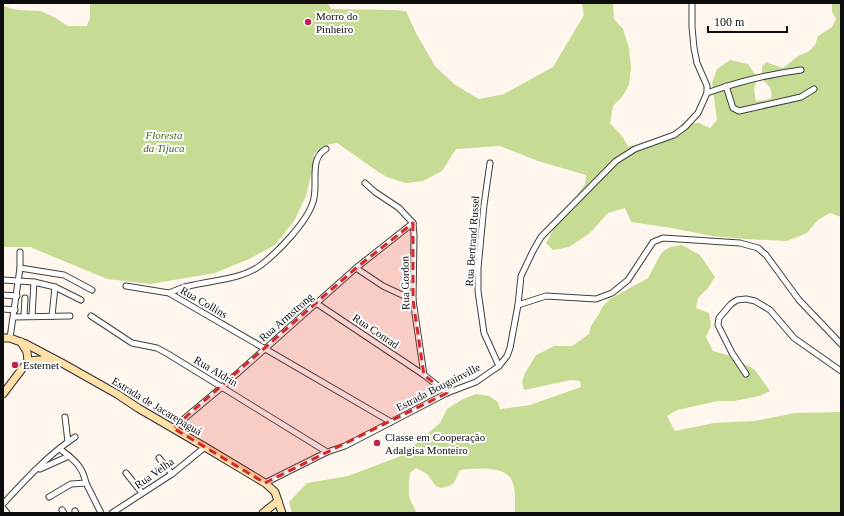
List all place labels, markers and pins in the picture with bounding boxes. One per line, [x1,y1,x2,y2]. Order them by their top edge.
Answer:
place label: Morro do Pinheiro [316,10,358,35]
marker: Morro do Pinheiro [303,17,313,27]
place label: Esternet [23,359,59,371]
marker: Esternet [10,360,20,370]
place label: Classe em Cooperação Adalgisa Monteiro [385,431,486,456]
marker: Classe em Cooperação Adalgisa Monteiro [372,438,382,448]

